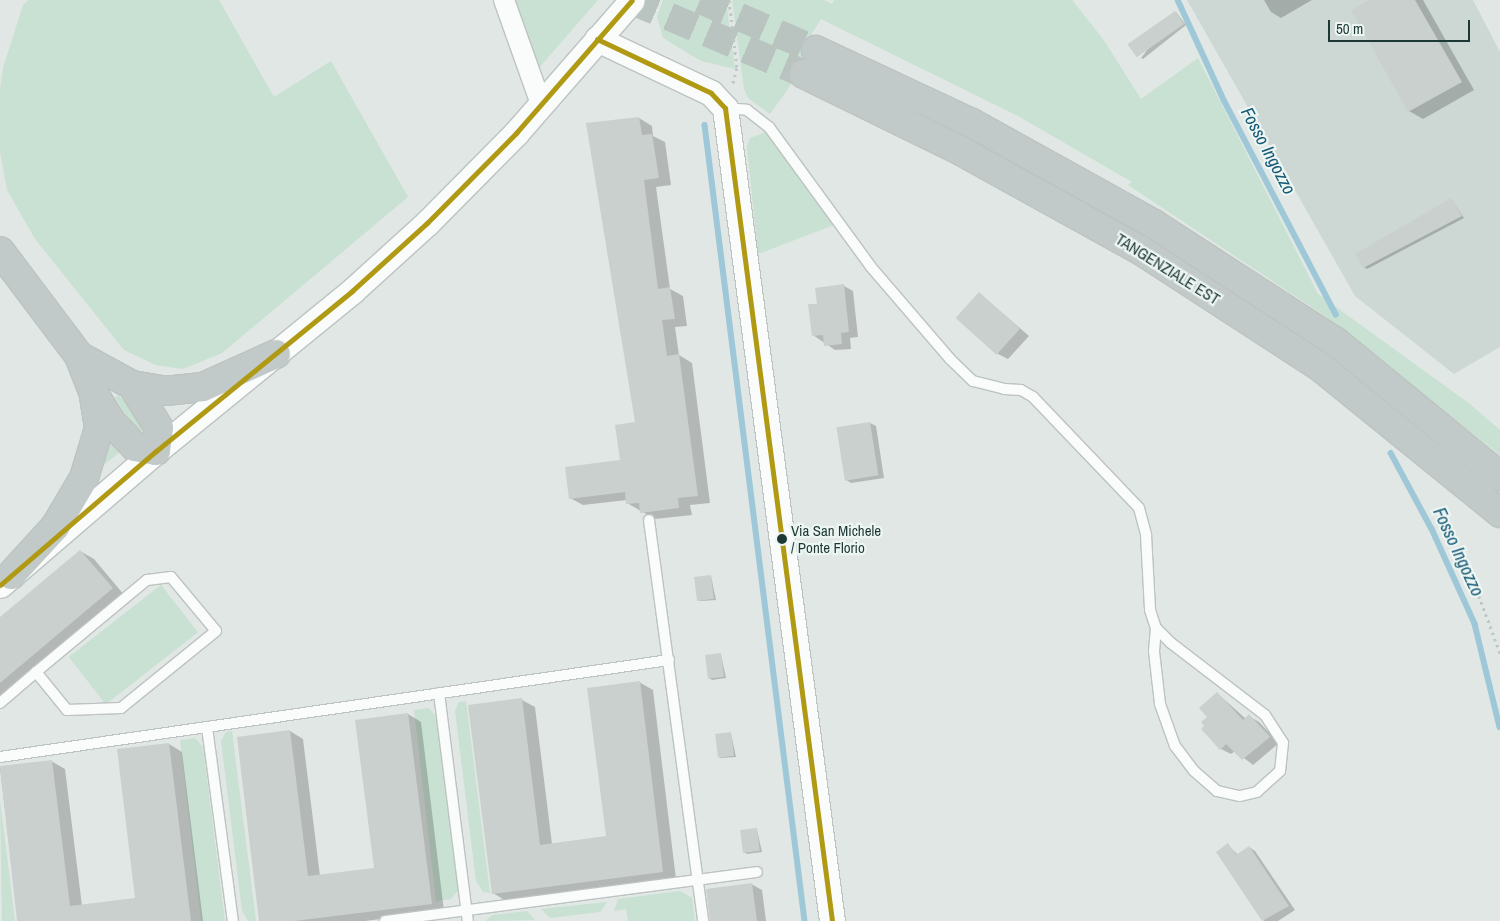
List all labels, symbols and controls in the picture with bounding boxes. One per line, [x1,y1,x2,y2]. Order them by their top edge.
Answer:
scale bar [1330,10,1472,42]
text: 50 m [1336,18,1363,39]
water label: Fosso Ingozzo [1236,104,1300,198]
street label: TANGENZIALE EST [1112,229,1224,309]
water label: Fosso Ingozzo [1428,504,1488,600]
place label: Via San Michele / Ponte Florio [791,521,881,556]
marker: Via San Michele / Ponte Florio [777,534,787,544]

